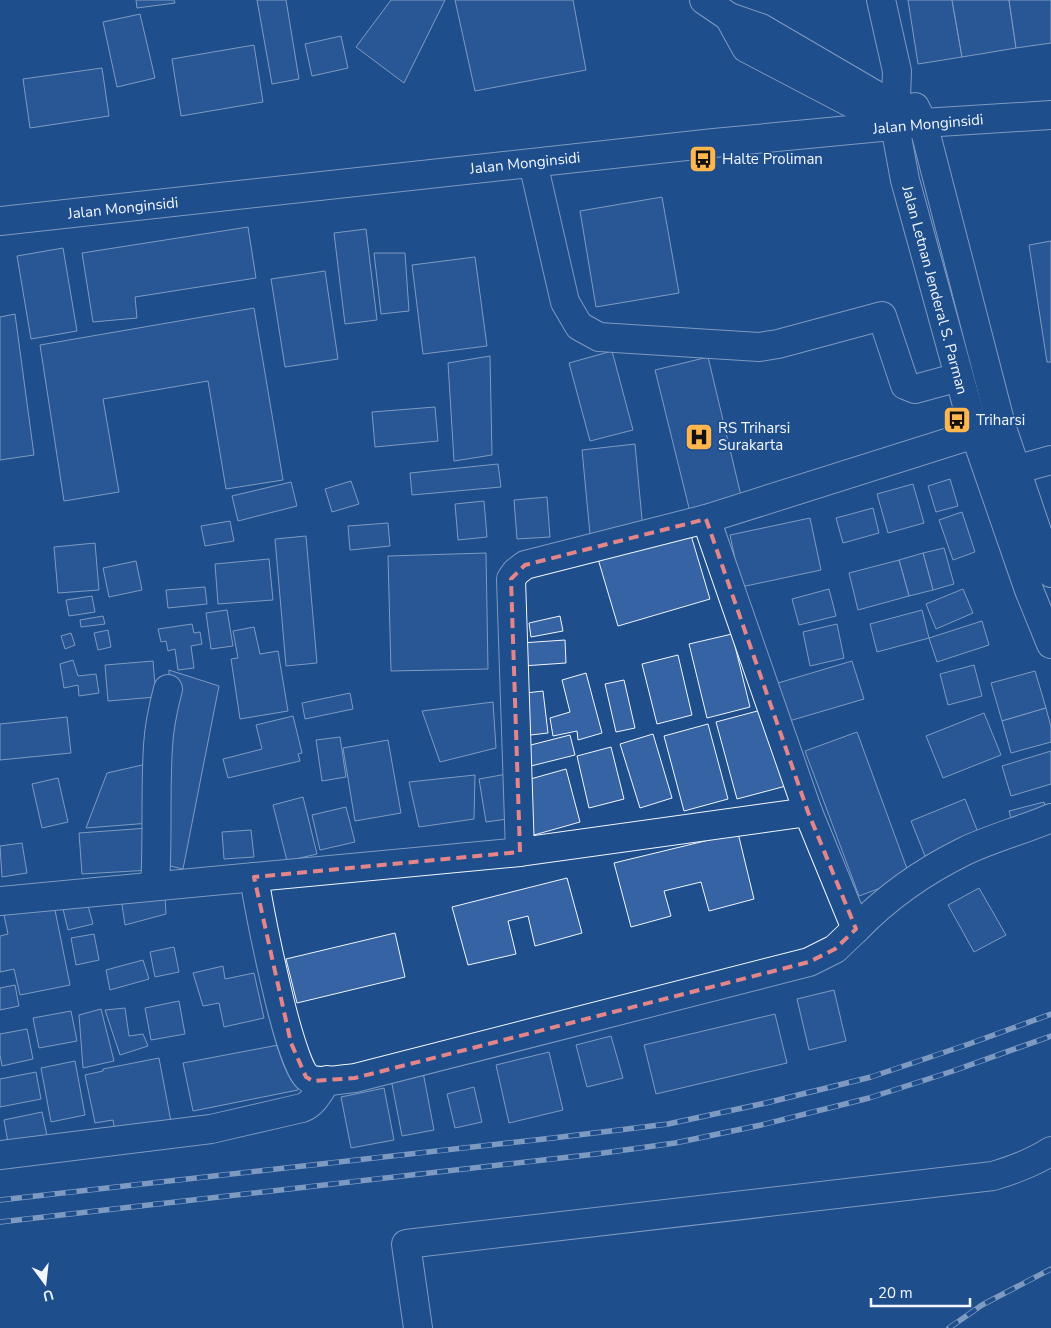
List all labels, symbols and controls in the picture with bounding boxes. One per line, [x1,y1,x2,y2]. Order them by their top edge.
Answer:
street label: Jalan Monginsidi [871,109,984,139]
bus stop icon: Halte Proliman [688,144,718,174]
street label: Jalan Monginsidi [468,147,581,179]
place label: Halte Proliman [722,149,823,169]
street label: Jalan Letnan Jenderal S. Parman [897,182,973,397]
street label: Jalan Monginsidi [66,192,179,224]
bus stop icon: Triharsi [942,405,972,435]
place label: Triharsi [976,410,1025,430]
place label: RS Triharsi Surakarta [718,418,790,455]
hospital icon: RS Triharsi Surakarta [684,422,714,452]
north arrow [20,1258,70,1308]
scale bar [871,1276,970,1308]
text: 20 m [878,1283,913,1303]
text: U [41,1285,56,1306]

